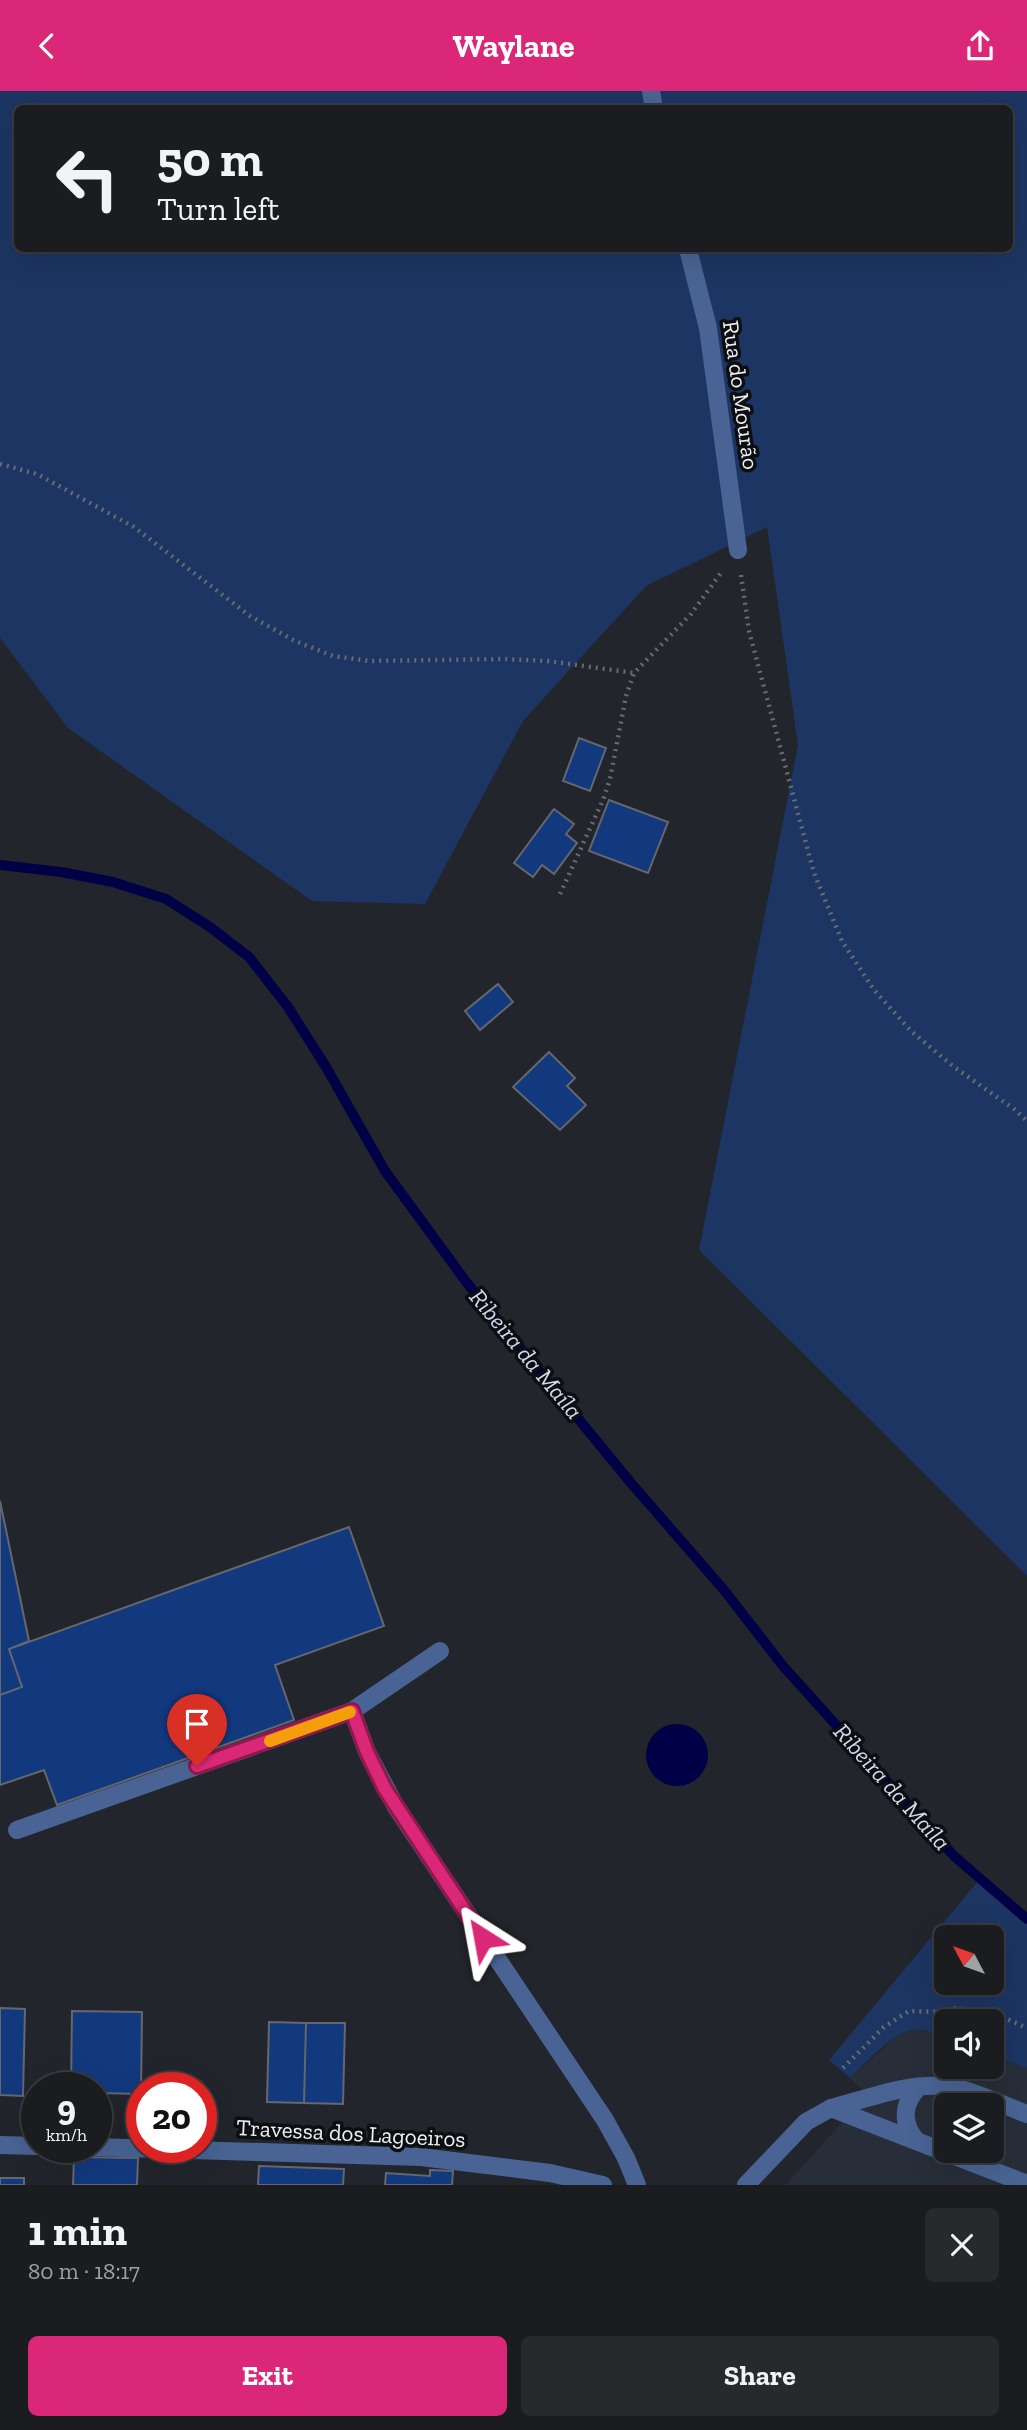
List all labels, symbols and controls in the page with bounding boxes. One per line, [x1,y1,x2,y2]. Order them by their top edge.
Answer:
icon: back [28,27,66,65]
text: Waylane [453,27,574,65]
icon: share [961,27,999,65]
text: 50 m [157,130,263,189]
icon: left [42,133,133,224]
text: Turn left [157,190,279,228]
street label: Rua do Mourão [717,319,765,471]
water label: Ribeira da Maíla [464,1283,589,1425]
pin [167,1694,227,1766]
icon: arrive [178,1705,216,1743]
water label: Ribeira da Maíla [828,1717,957,1856]
position arrow [446,1901,520,1975]
north arrow [934,1925,1004,1995]
map controls [934,1925,1004,2163]
button: sound [934,2009,1004,2079]
speed limit sign: 20 [126,2072,217,2163]
text: 9 [57,2087,76,2129]
button: layers [934,2093,1004,2163]
street label: Travessa dos Lagoeiros [236,2113,466,2153]
text: km/h [46,2124,87,2146]
text: 1 min [28,2205,127,2256]
button: close [925,2208,999,2282]
text: 80 m · 18:17 [28,2257,140,2285]
button: Exit [28,2336,507,2416]
button: Share [521,2336,999,2416]

